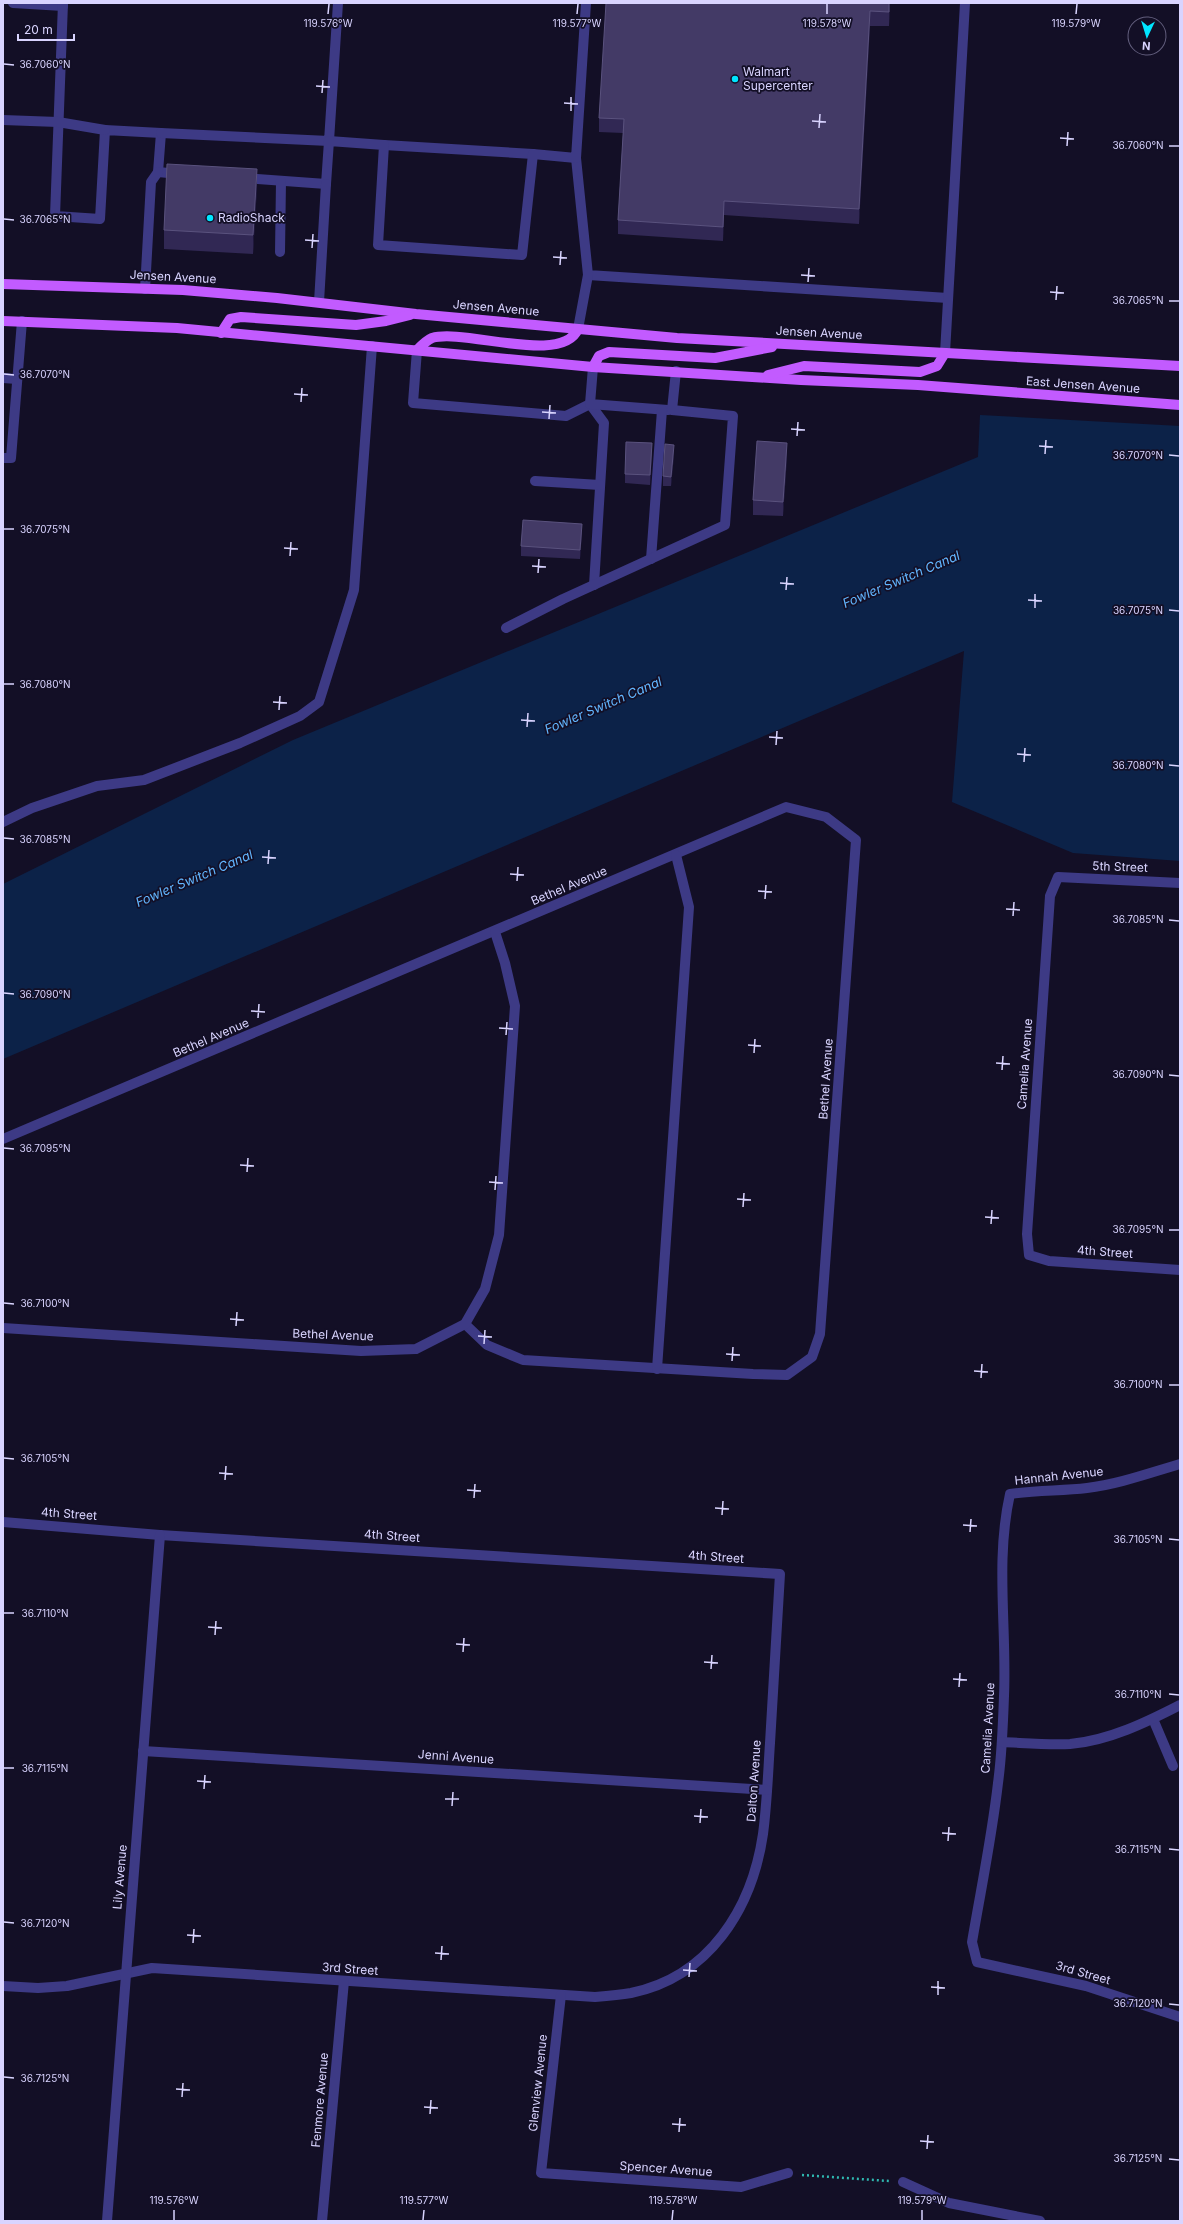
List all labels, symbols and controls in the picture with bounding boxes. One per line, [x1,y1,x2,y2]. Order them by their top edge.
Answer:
scale bar [18,16,74,42]
north arrow [1127,16,1167,56]
text: 119.576°W [303,17,353,29]
text: 119.577°W [553,17,602,29]
text: 119.578°W [803,17,852,29]
text: 119.579°W [1051,17,1101,29]
text: 20 m [24,22,53,37]
text: N [1142,39,1151,53]
text: 36.7060°N [19,58,71,70]
place label: Walmart Supercenter [743,64,813,93]
marker: Walmart Supercenter [730,74,740,84]
text: 36.7060°N [1112,139,1164,151]
place label: RadioShack [218,210,285,225]
text: 36.7065°N [20,213,70,225]
marker: RadioShack [205,213,215,223]
street label: Jensen Avenue [129,267,217,286]
text: 36.7065°N [1113,294,1163,306]
street label: Jensen Avenue [452,296,540,319]
street label: Jensen Avenue [775,323,863,342]
text: 36.7070°N [20,368,70,380]
street label: East Jensen Avenue [1025,373,1141,396]
text: 36.7070°N [1113,449,1163,461]
text: 36.7075°N [20,523,70,535]
water label: Fowler Switch Canal [840,547,963,611]
text: 36.7075°N [1113,604,1163,616]
water label: Fowler Switch Canal [542,673,665,737]
text: 36.7080°N [19,678,71,690]
text: 36.7080°N [1112,759,1164,771]
text: 36.7085°N [20,833,70,845]
water label: Fowler Switch Canal [133,846,256,910]
street label: 5th Street [1092,858,1148,875]
street label: Bethel Avenue [528,863,609,908]
text: 36.7085°N [1113,913,1163,925]
text: 36.7090°N [19,988,71,1000]
street label: Bethel Avenue [170,1015,251,1060]
street label: Camelia Avenue [1014,1018,1035,1110]
street label: Bethel Avenue [815,1038,836,1120]
text: 36.7090°N [1112,1068,1164,1080]
text: 36.7095°N [20,1142,70,1154]
text: 36.7095°N [1113,1223,1163,1235]
street label: 4th Street [1077,1242,1134,1261]
text: 36.7100°N [20,1297,70,1309]
street label: Bethel Avenue [292,1326,374,1343]
text: 36.7100°N [1113,1378,1163,1390]
text: 36.7105°N [21,1452,69,1464]
street label: Hannah Avenue [1014,1463,1104,1488]
street label: 4th Street [41,1504,98,1523]
street label: 4th Street [364,1526,421,1545]
text: 36.7105°N [1114,1533,1162,1545]
street label: 4th Street [688,1547,745,1566]
text: 36.7110°N [22,1607,68,1619]
street label: Camelia Avenue [978,1682,997,1774]
text: 36.7110°N [1115,1688,1161,1700]
street label: Dalton Avenue [743,1739,764,1822]
street label: Jenni Avenue [417,1746,495,1767]
text: 36.7115°N [22,1762,68,1774]
text: 36.7115°N [1115,1843,1161,1855]
street label: Lily Avenue [109,1844,130,1910]
text: 36.7120°N [20,1917,70,1929]
street label: 3rd Street [1054,1958,1112,1988]
street label: 3rd Street [321,1959,379,1978]
text: 36.7120°N [1113,1997,1163,2009]
street label: Glenview Avenue [525,2034,550,2132]
street label: Fenmore Avenue [308,2052,331,2148]
text: 36.7125°N [21,2072,69,2084]
text: 36.7125°N [1114,2152,1162,2164]
street label: Spencer Avenue [619,2158,713,2179]
text: 119.576°W [149,2194,199,2206]
text: 119.577°W [400,2194,449,2206]
text: 119.578°W [649,2194,698,2206]
text: 119.579°W [897,2194,947,2206]

